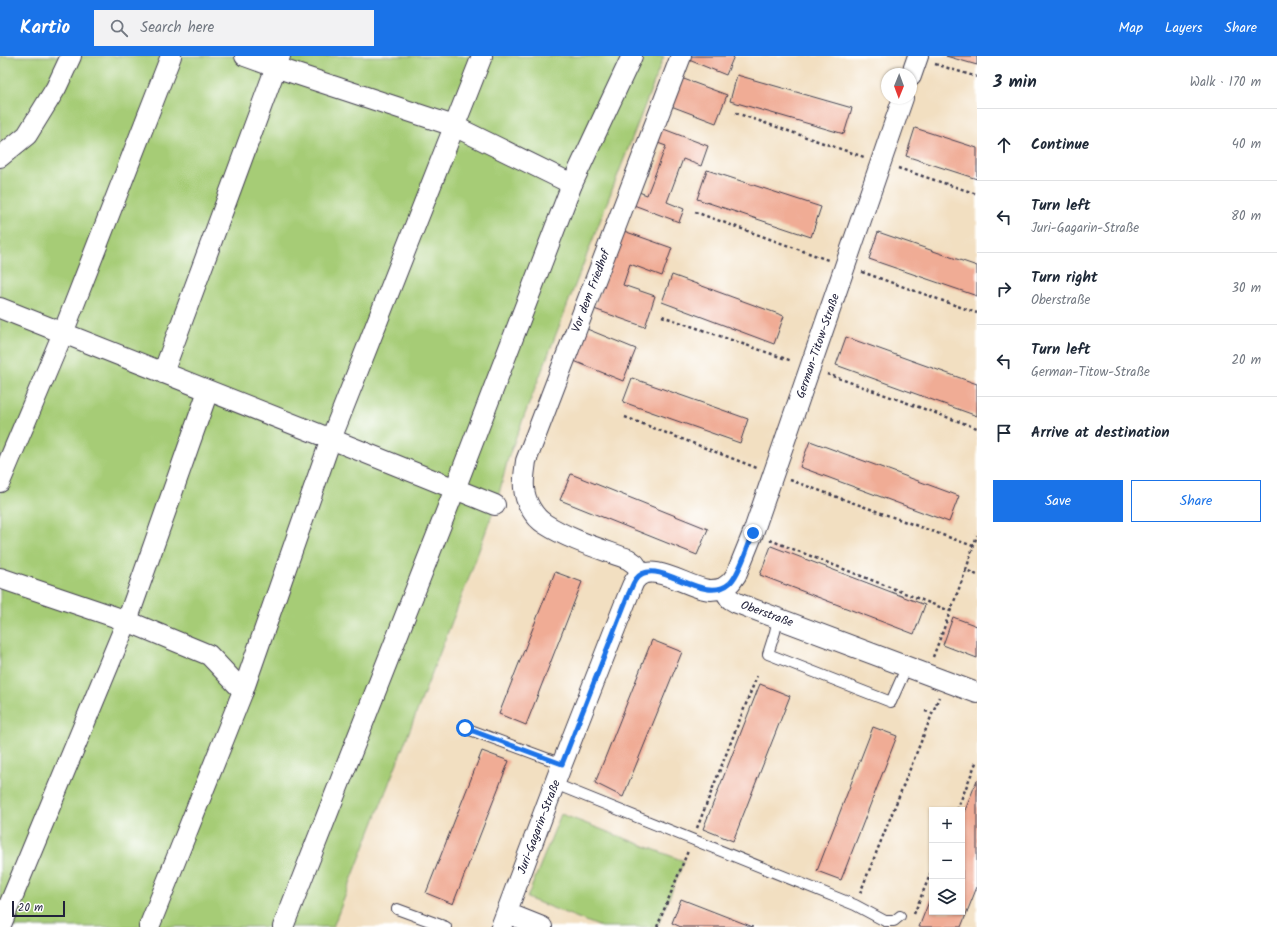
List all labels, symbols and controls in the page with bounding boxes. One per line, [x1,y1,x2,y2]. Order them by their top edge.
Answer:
search box [94,10,374,46]
text: Kartio [20,13,70,43]
text: Search here [140,16,214,40]
icon: search [108,17,130,39]
text: Map [1119,17,1143,39]
text: Layers [1165,17,1203,39]
text: Share [1225,17,1257,39]
north arrow [881,68,917,104]
text: 3 min [993,69,1037,96]
text: Walk · 170 m [1190,72,1261,93]
text: Continue [1031,133,1089,157]
icon: ahead [993,134,1015,156]
text: 40 m [1232,134,1261,155]
text: Turn left [1031,194,1091,218]
icon: left [993,206,1015,228]
text: 80 m [1231,206,1261,227]
text: Juri-Gagarin-Straße [1031,218,1139,239]
street label: Vor dem Friedhof [566,245,616,335]
text: Turn right [1031,266,1098,290]
icon: right [993,278,1015,300]
text: 30 m [1232,278,1261,299]
street label: German-Titow-Straße [791,290,845,401]
text: Oberstraße [1031,290,1090,311]
text: Turn left [1031,338,1091,362]
icon: left [993,350,1015,372]
text: 20 m [1231,350,1261,371]
text: German-Titow-Straße [1031,362,1150,383]
text: Arrive at destination [1031,421,1170,445]
icon: arrive [993,422,1015,444]
button: Save [993,480,1123,522]
button: Share [1131,480,1261,522]
route end [744,524,762,542]
street label: Oberstraße [738,596,797,633]
route start [456,719,474,737]
street label: Juri-Gagarin-Straße [512,776,566,877]
map controls [929,807,965,915]
button: + [929,807,965,843]
button: − [929,843,965,879]
button: layers [929,879,965,915]
scale bar [12,899,65,918]
text: 20 m [18,899,43,917]

